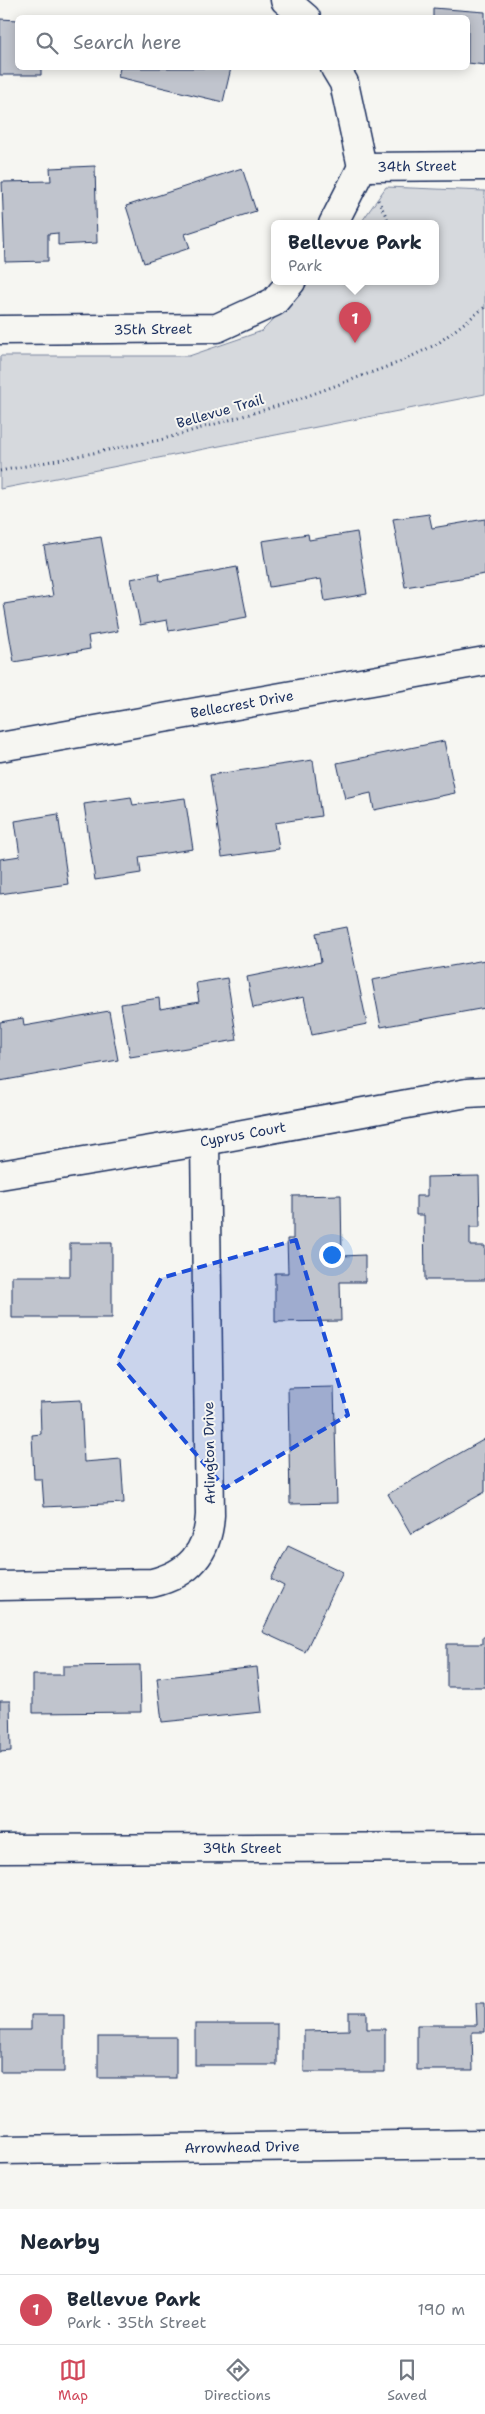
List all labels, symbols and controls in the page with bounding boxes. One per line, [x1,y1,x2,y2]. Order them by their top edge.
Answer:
search box [15,15,470,70]
icon: search [33,29,61,57]
text: Search here [73,30,182,55]
street label: 34th Street [377,156,457,176]
popup [271,220,439,285]
text: Bellevue Park [288,230,422,255]
text: Park [288,255,322,276]
pin: 1 [339,302,371,343]
street label: 35th Street [114,319,192,339]
street label: Bellevue Trail [174,390,266,432]
street label: Bellecrest Drive [189,686,295,722]
street label: Cyprus Court [199,1118,287,1150]
your location [319,1242,345,1268]
street label: Arlington Drive [199,1401,219,1505]
street label: 39th Street [202,1839,282,1857]
street label: Arrowhead Drive [184,2137,300,2157]
text: Nearby [20,2228,100,2256]
text: Bellevue Park [67,2287,201,2312]
text: 1 [32,2299,40,2320]
text: 190 m [418,2299,465,2320]
text: Park · 35th Street [67,2312,207,2333]
tab: Map [58,2356,88,2404]
tab: Directions [204,2356,271,2404]
tab: Saved [387,2356,427,2404]

